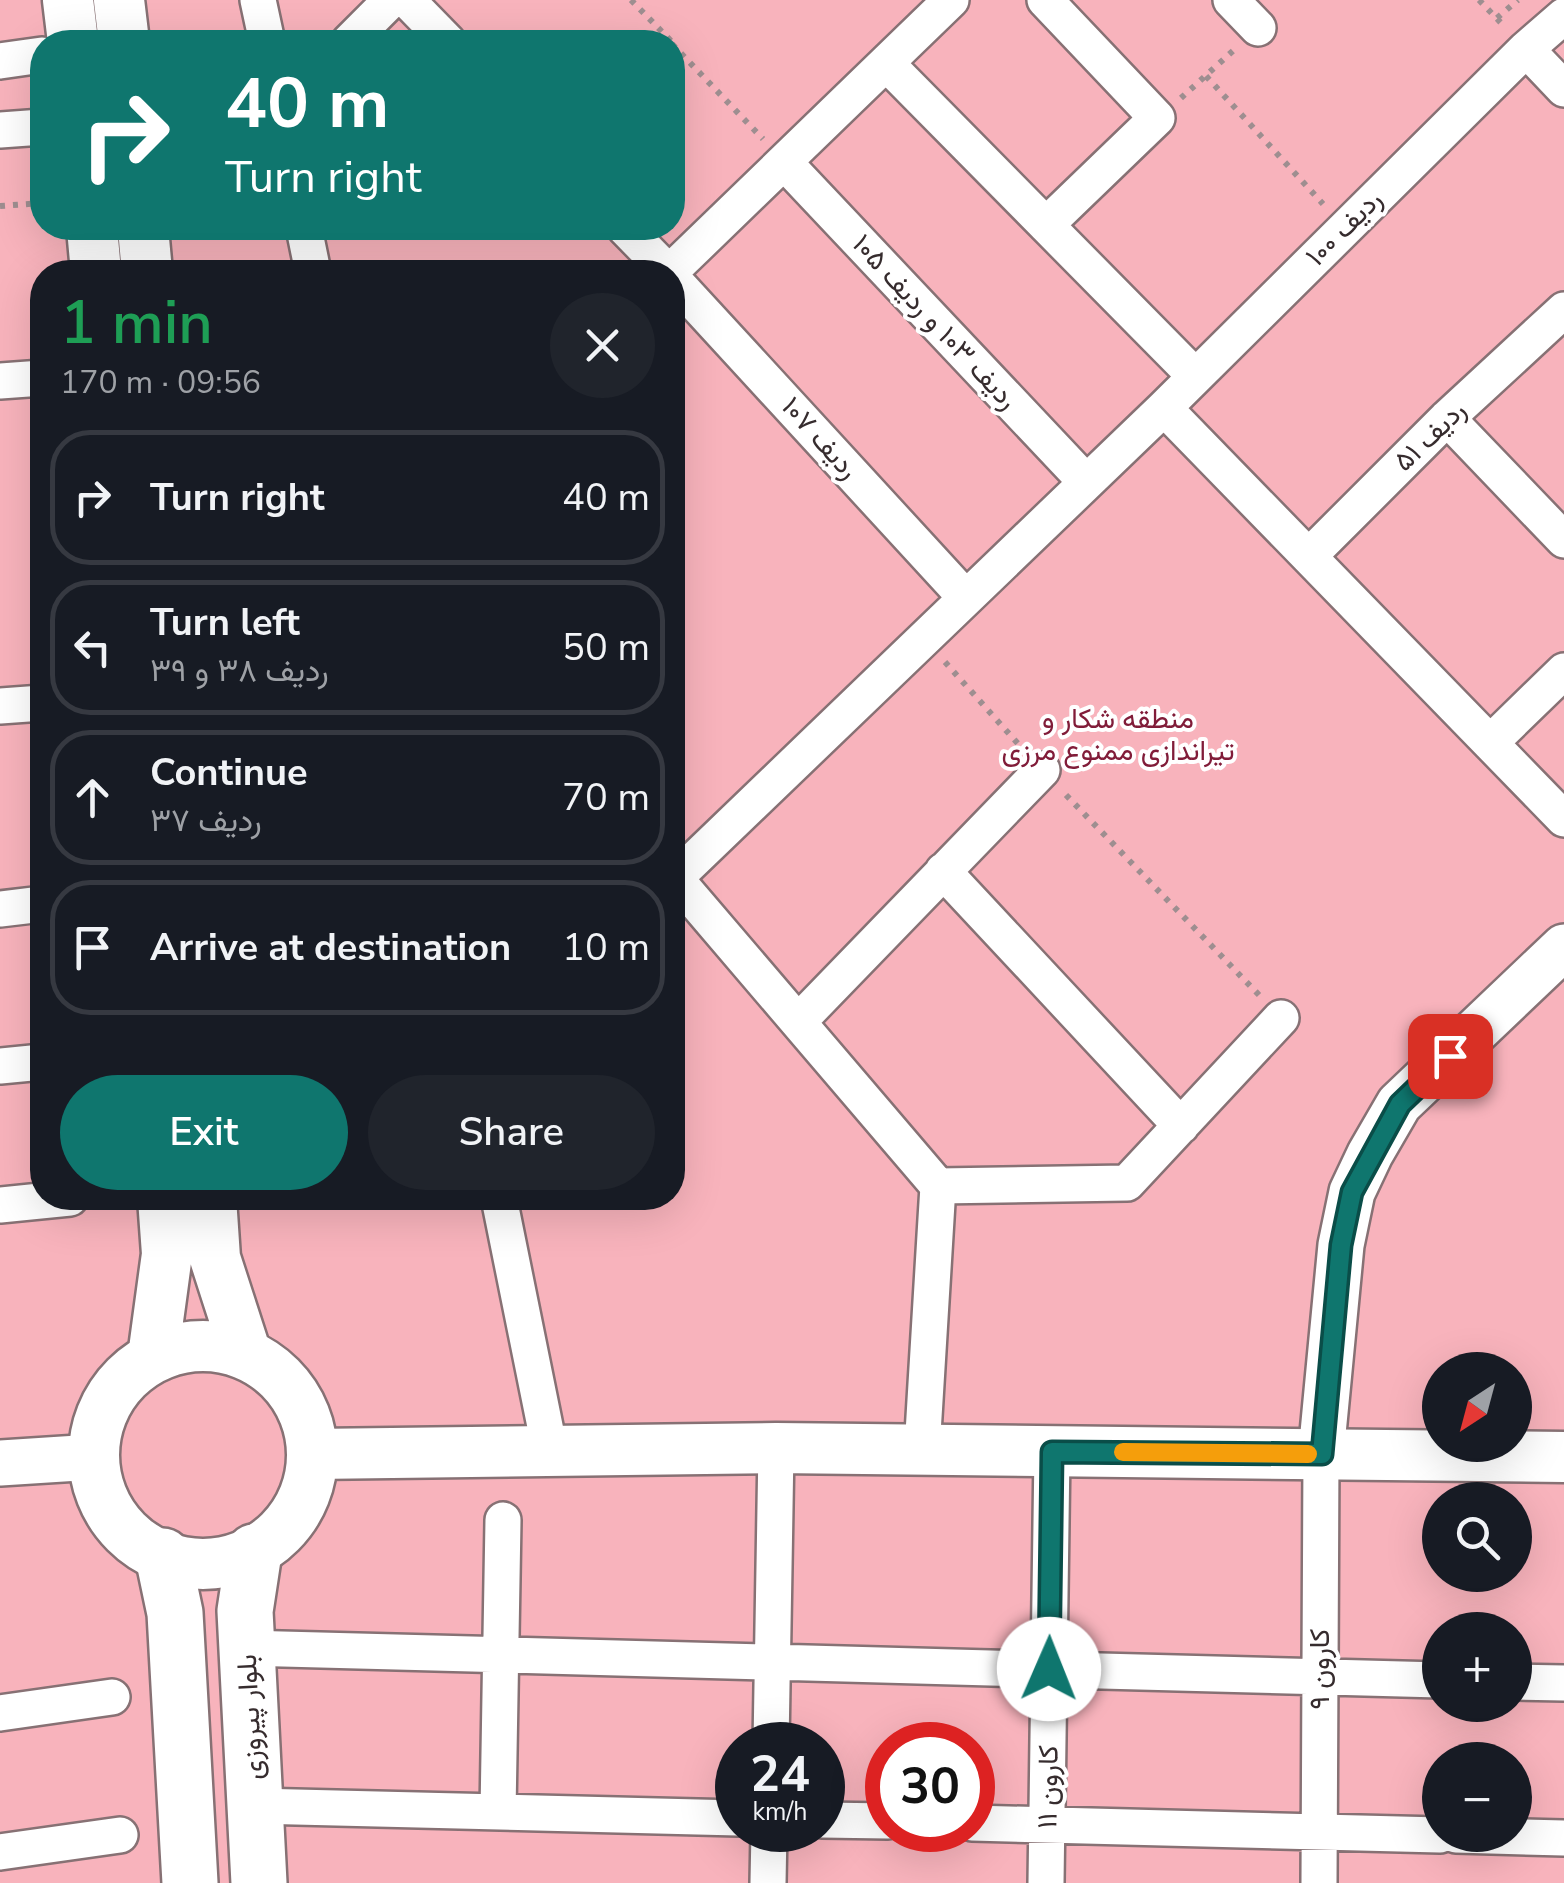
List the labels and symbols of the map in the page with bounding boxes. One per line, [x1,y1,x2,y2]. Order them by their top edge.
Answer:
street label: ردیف ۱۰۰ [1297,181,1391,275]
street label: ردیف ۱۰۳ و ردیف ۱۰۵ [844,226,1026,418]
street label: ردیف ۱۰۷ [773,388,867,488]
street label: ردیف ۵۱ [1385,392,1475,480]
park label: منطقه شکار و تیراندازی ممنوع مرزی [1001,700,1235,770]
pin [1408,1014,1493,1099]
north arrow [1422,1352,1532,1462]
position arrow [997,1617,1101,1721]
street label: کارون ۹ [1301,1628,1339,1710]
street label: بلوار پیروزی [228,1653,272,1781]
speed limit sign: 30 [865,1722,995,1852]
street label: کارون ۱۱ [1028,1745,1068,1829]

